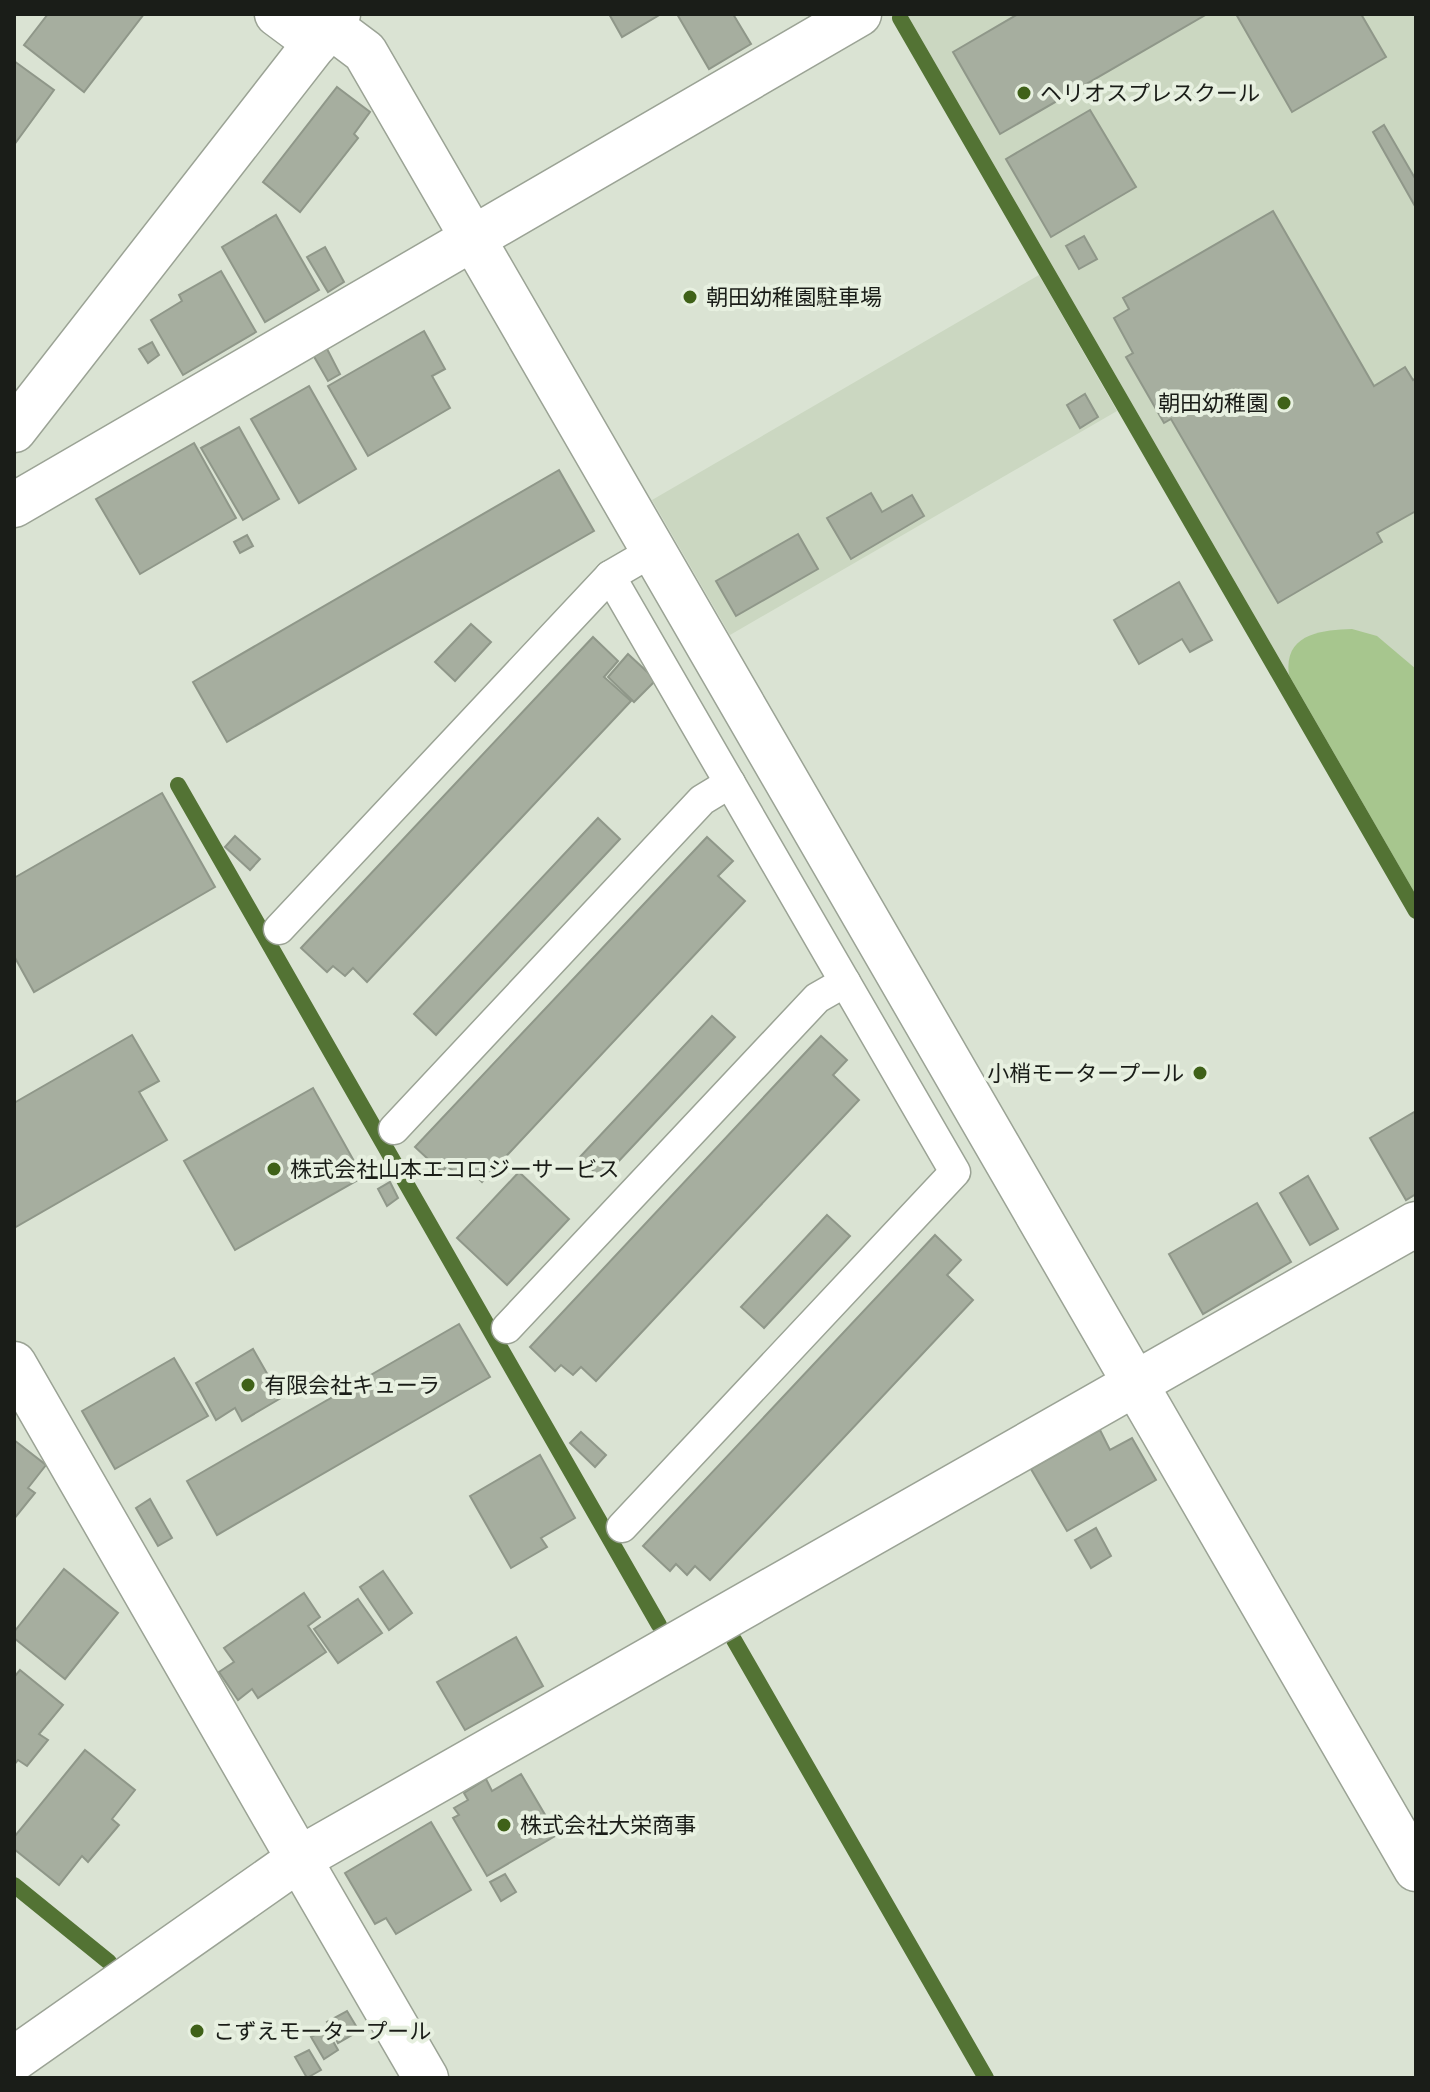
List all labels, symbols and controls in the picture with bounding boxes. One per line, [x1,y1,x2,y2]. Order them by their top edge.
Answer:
place label: ヘリオスプレスクール [1040,81,1260,108]
marker: ヘリオスプレスクール [1015,84,1033,102]
place label: 朝田幼稚園駐車場 [706,285,882,312]
marker: 朝田幼稚園駐車場 [681,288,699,306]
place label: 朝田幼稚園 [1158,391,1268,418]
marker: 朝田幼稚園 [1275,394,1293,412]
place label: 小梢モータープール [987,1061,1184,1088]
marker: 小梢モータープール [1191,1064,1209,1082]
place label: 株式会社山本エコロジーサービス [290,1157,620,1184]
marker: 株式会社山本エコロジーサービス [265,1160,283,1178]
place label: 有限会社キューラ [264,1373,440,1400]
marker: 有限会社キューラ [239,1376,257,1394]
place label: 株式会社大栄商事 [520,1813,696,1840]
marker: 株式会社大栄商事 [495,1816,513,1834]
place label: こずえモータープール [213,2019,431,2046]
marker: こずえモータープール [188,2022,206,2040]

